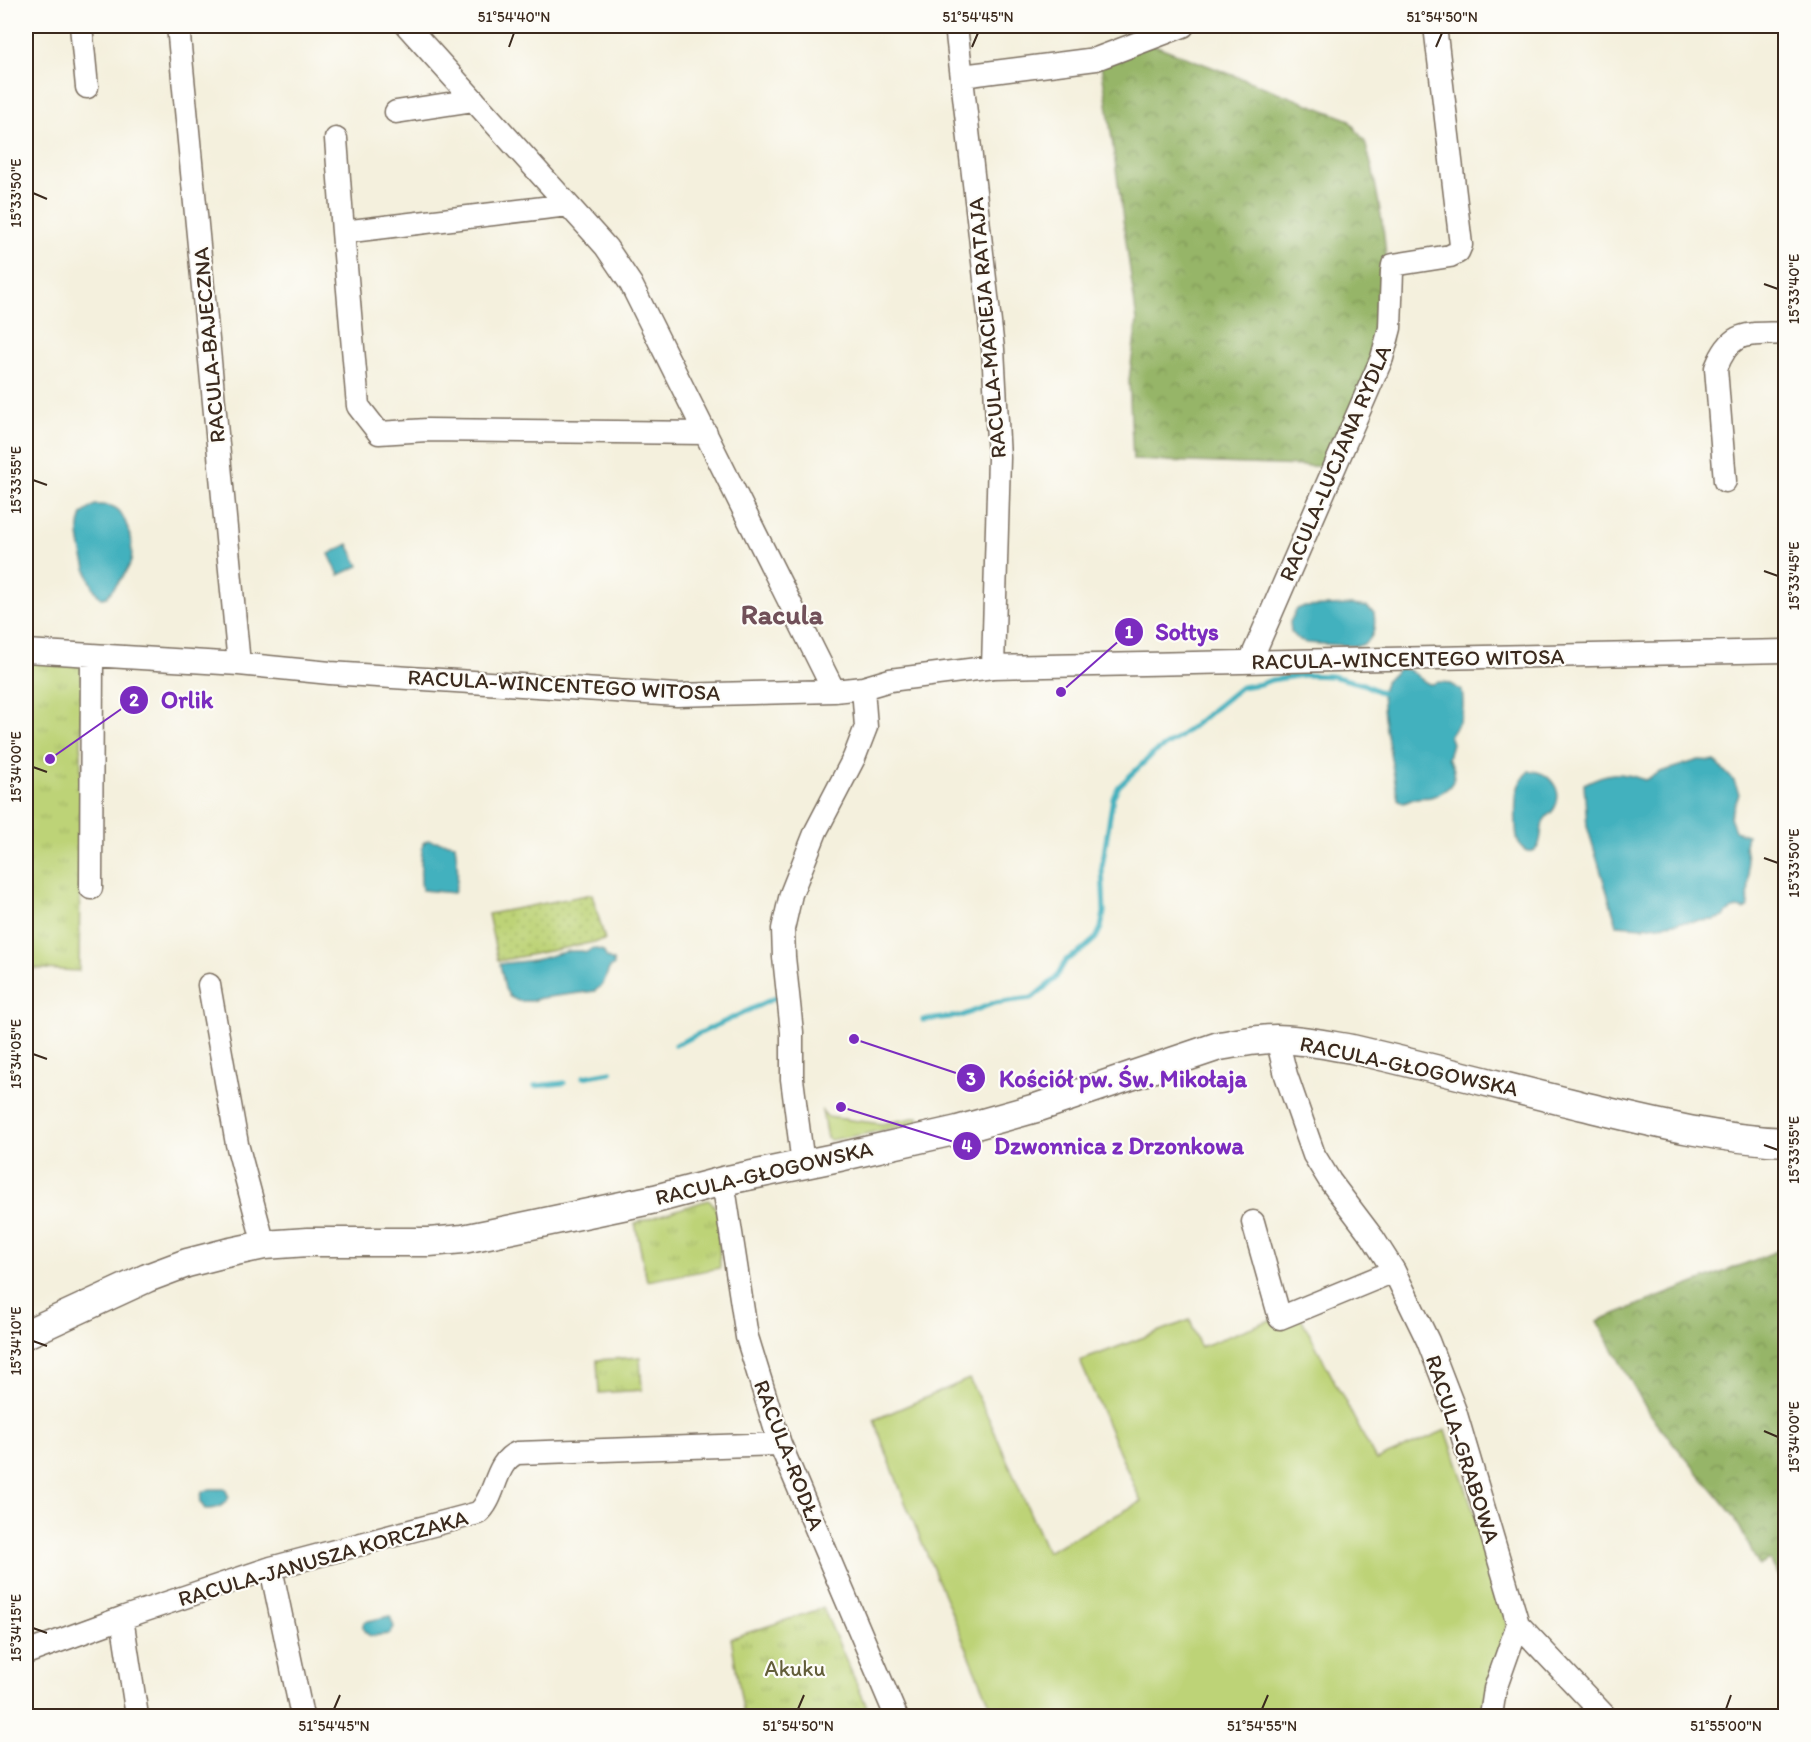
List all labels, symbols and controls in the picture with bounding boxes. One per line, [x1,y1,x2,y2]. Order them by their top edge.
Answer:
text: 51°54'40"N [478,8,550,26]
text: 51°54'45"N [942,8,1014,26]
text: 51°54'50"N [1406,8,1478,26]
text: 15°33'50"E [7,158,25,228]
street label: RACULA-MACIEJA RATAJA [962,196,1012,460]
street label: RACULA-BAJECZNA [187,246,231,444]
text: 15°33'40"E [1785,254,1803,324]
street label: RACULA-LUCJANA RYDLA [1273,341,1397,585]
text: 15°33'55"E [7,446,25,514]
text: 15°33'45"E [1785,541,1803,611]
district label: Racula [741,597,824,631]
callout: Sołtys [1114,611,1231,653]
text: Sołtys [1155,617,1219,647]
text: 1 [1125,621,1134,643]
street label: RACULA-WINCENTEGO WITOSA [1251,643,1565,675]
street label: RACULA-WINCENTEGO WITOSA [407,663,721,707]
callout: Orlik [119,679,225,721]
text: Orlik [161,685,214,714]
text: 2 [129,689,139,711]
text: 15°34'00"E [7,731,25,803]
text: 15°33'50"E [1785,828,1803,898]
text: 15°34'05"E [7,1019,25,1089]
street label: RACULA-GŁOGOWSKA [1297,1030,1521,1102]
callout: Kościół pw. Św. Mikołaja [956,1057,1259,1099]
text: Kościół pw. Św. Mikołaja [999,1064,1247,1094]
text: 3 [966,1068,976,1090]
text: 15°33'55"E [1785,1116,1803,1184]
callout: Dzwonnica z Drzonkowa [952,1125,1256,1167]
text: Dzwonnica z Drzonkowa [994,1131,1244,1160]
street label: RACULA-GŁOGOWSKA [653,1135,875,1211]
text: 4 [962,1135,973,1157]
text: 15°34'10"E [7,1306,25,1376]
street label: RACULA-GRABOWA [1420,1352,1506,1546]
street label: RACULA-RODŁA [748,1376,830,1534]
text: 15°34'00"E [1785,1401,1803,1473]
street label: RACULA-JANUSZA KORCZAKA [175,1504,471,1612]
text: 15°34'15"E [7,1594,25,1662]
park label: Akuku [765,1655,825,1682]
text: 51°54'45"N [298,1717,370,1735]
text: 51°54'50"N [762,1717,834,1735]
text: 51°54'55"N [1227,1717,1297,1735]
text: 51°55'00"N [1690,1717,1762,1735]

